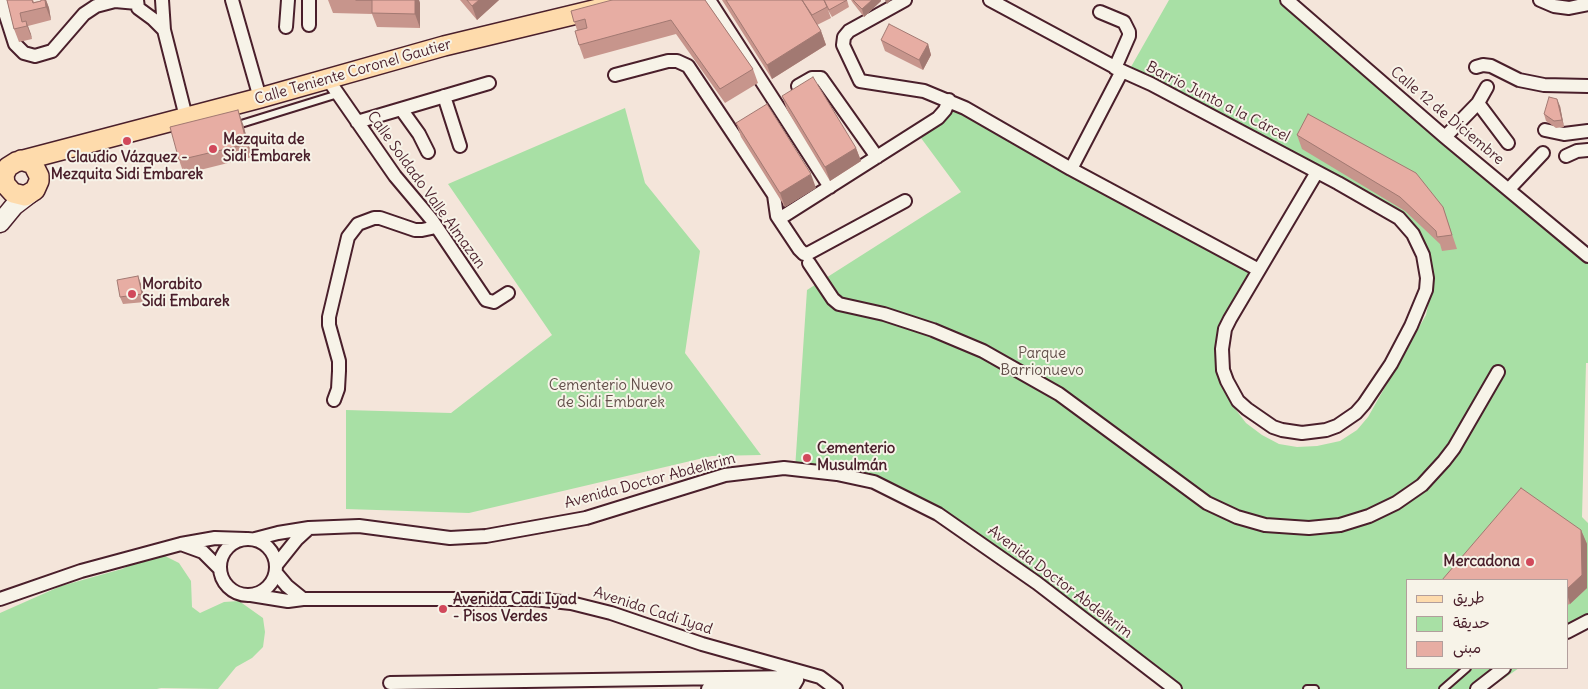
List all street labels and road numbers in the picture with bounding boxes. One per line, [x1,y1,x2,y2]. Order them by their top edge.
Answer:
street label: Calle Teniente Coronel Gautier [253,35,453,109]
street label: Barrio Junto a la Cárcel [1143,58,1293,146]
street label: Calle 12 de Diciembre [1386,63,1508,169]
street label: Calle Soldado Valle Almazan [363,108,489,272]
street label: Avenida Doctor Abdelkrim [563,450,737,512]
street label: Avenida Doctor Abdelkrim [984,522,1136,642]
street label: Avenida Cadi Iyad [591,583,715,639]

